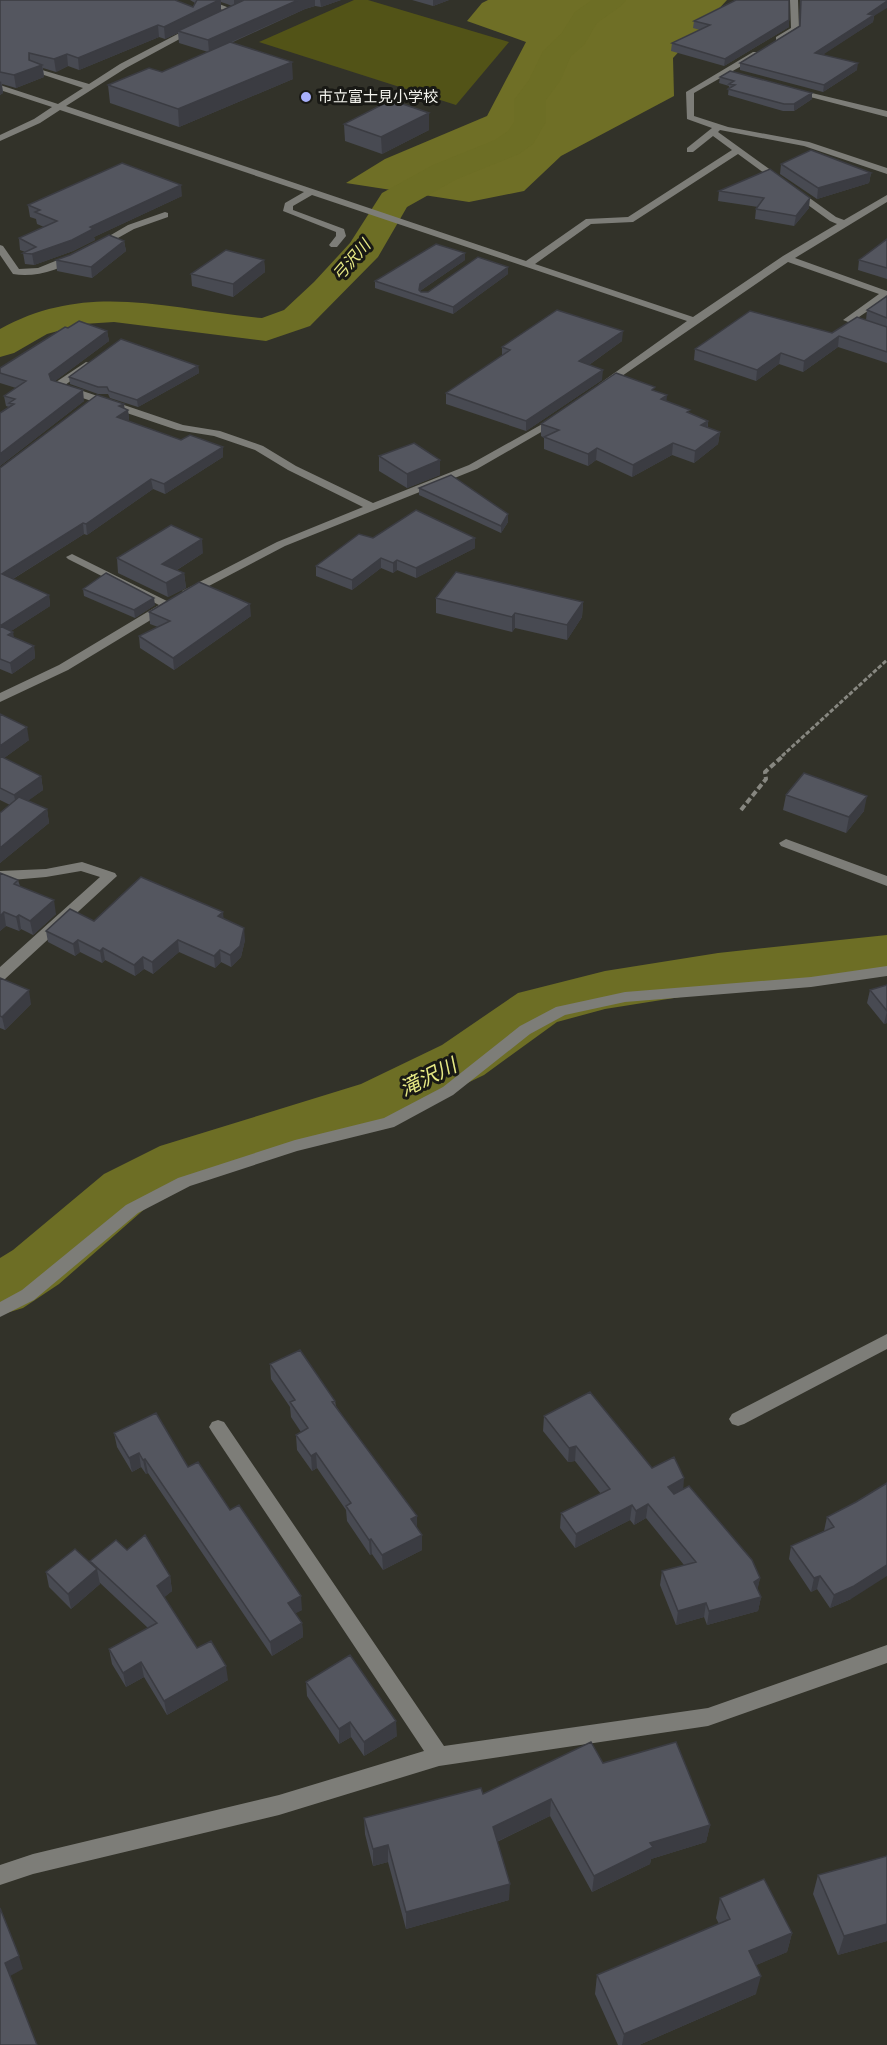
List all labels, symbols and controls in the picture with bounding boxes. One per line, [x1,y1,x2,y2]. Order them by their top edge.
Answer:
place label: 市立富士見小学校 [318,86,438,107]
marker: 市立富士見小学校 [299,90,313,104]
water label: 弓沢川 [327,233,377,286]
water label: 滝沢川 [395,1050,463,1103]

